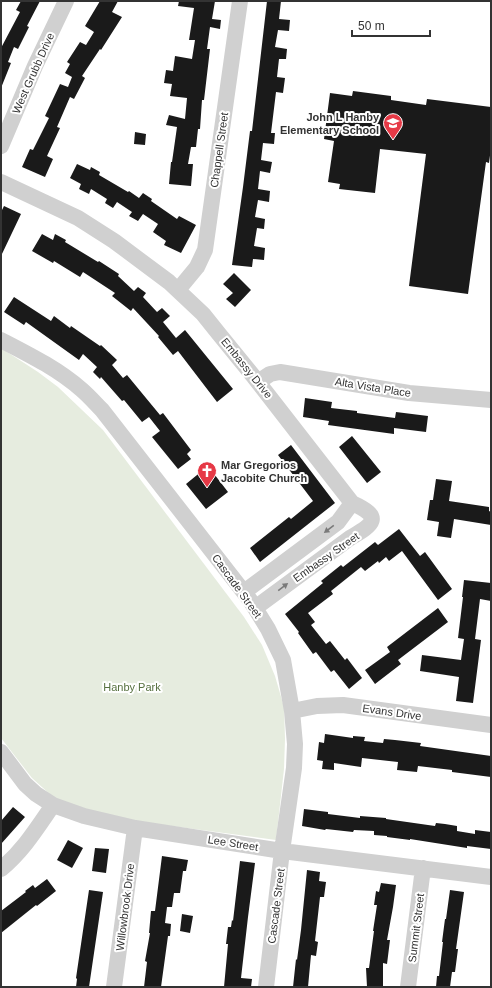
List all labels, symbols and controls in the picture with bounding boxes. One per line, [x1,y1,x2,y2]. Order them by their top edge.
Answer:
scale bar [352,12,430,38]
text: 50 m [358,19,385,33]
street label: West Grubb Drive [10,31,56,115]
place label: John L Hanby Elementary School [280,111,380,136]
street label: Chappell Street [208,112,230,188]
school or university icon: John L Hanby Elementary School [382,112,404,140]
street label: Embassy Drive [219,335,275,401]
street label: Alta Vista Place [334,375,412,399]
place label: Mar Gregorios Jacobite Church [221,459,307,484]
church icon: Mar Gregorios Jacobite Church [196,460,218,488]
one-way arrow [323,525,334,533]
street label: Embassy Street [291,530,361,584]
street label: Cascade Street [210,552,264,620]
one-way arrow [278,583,289,591]
park label: Hanby Park [103,681,161,693]
street label: Evans Drive [362,702,422,722]
street label: Lee Street [207,833,259,853]
street label: Willowbrook Drive [114,863,136,951]
street label: Cascade Street [265,868,287,944]
street label: Summit Street [406,893,426,963]

